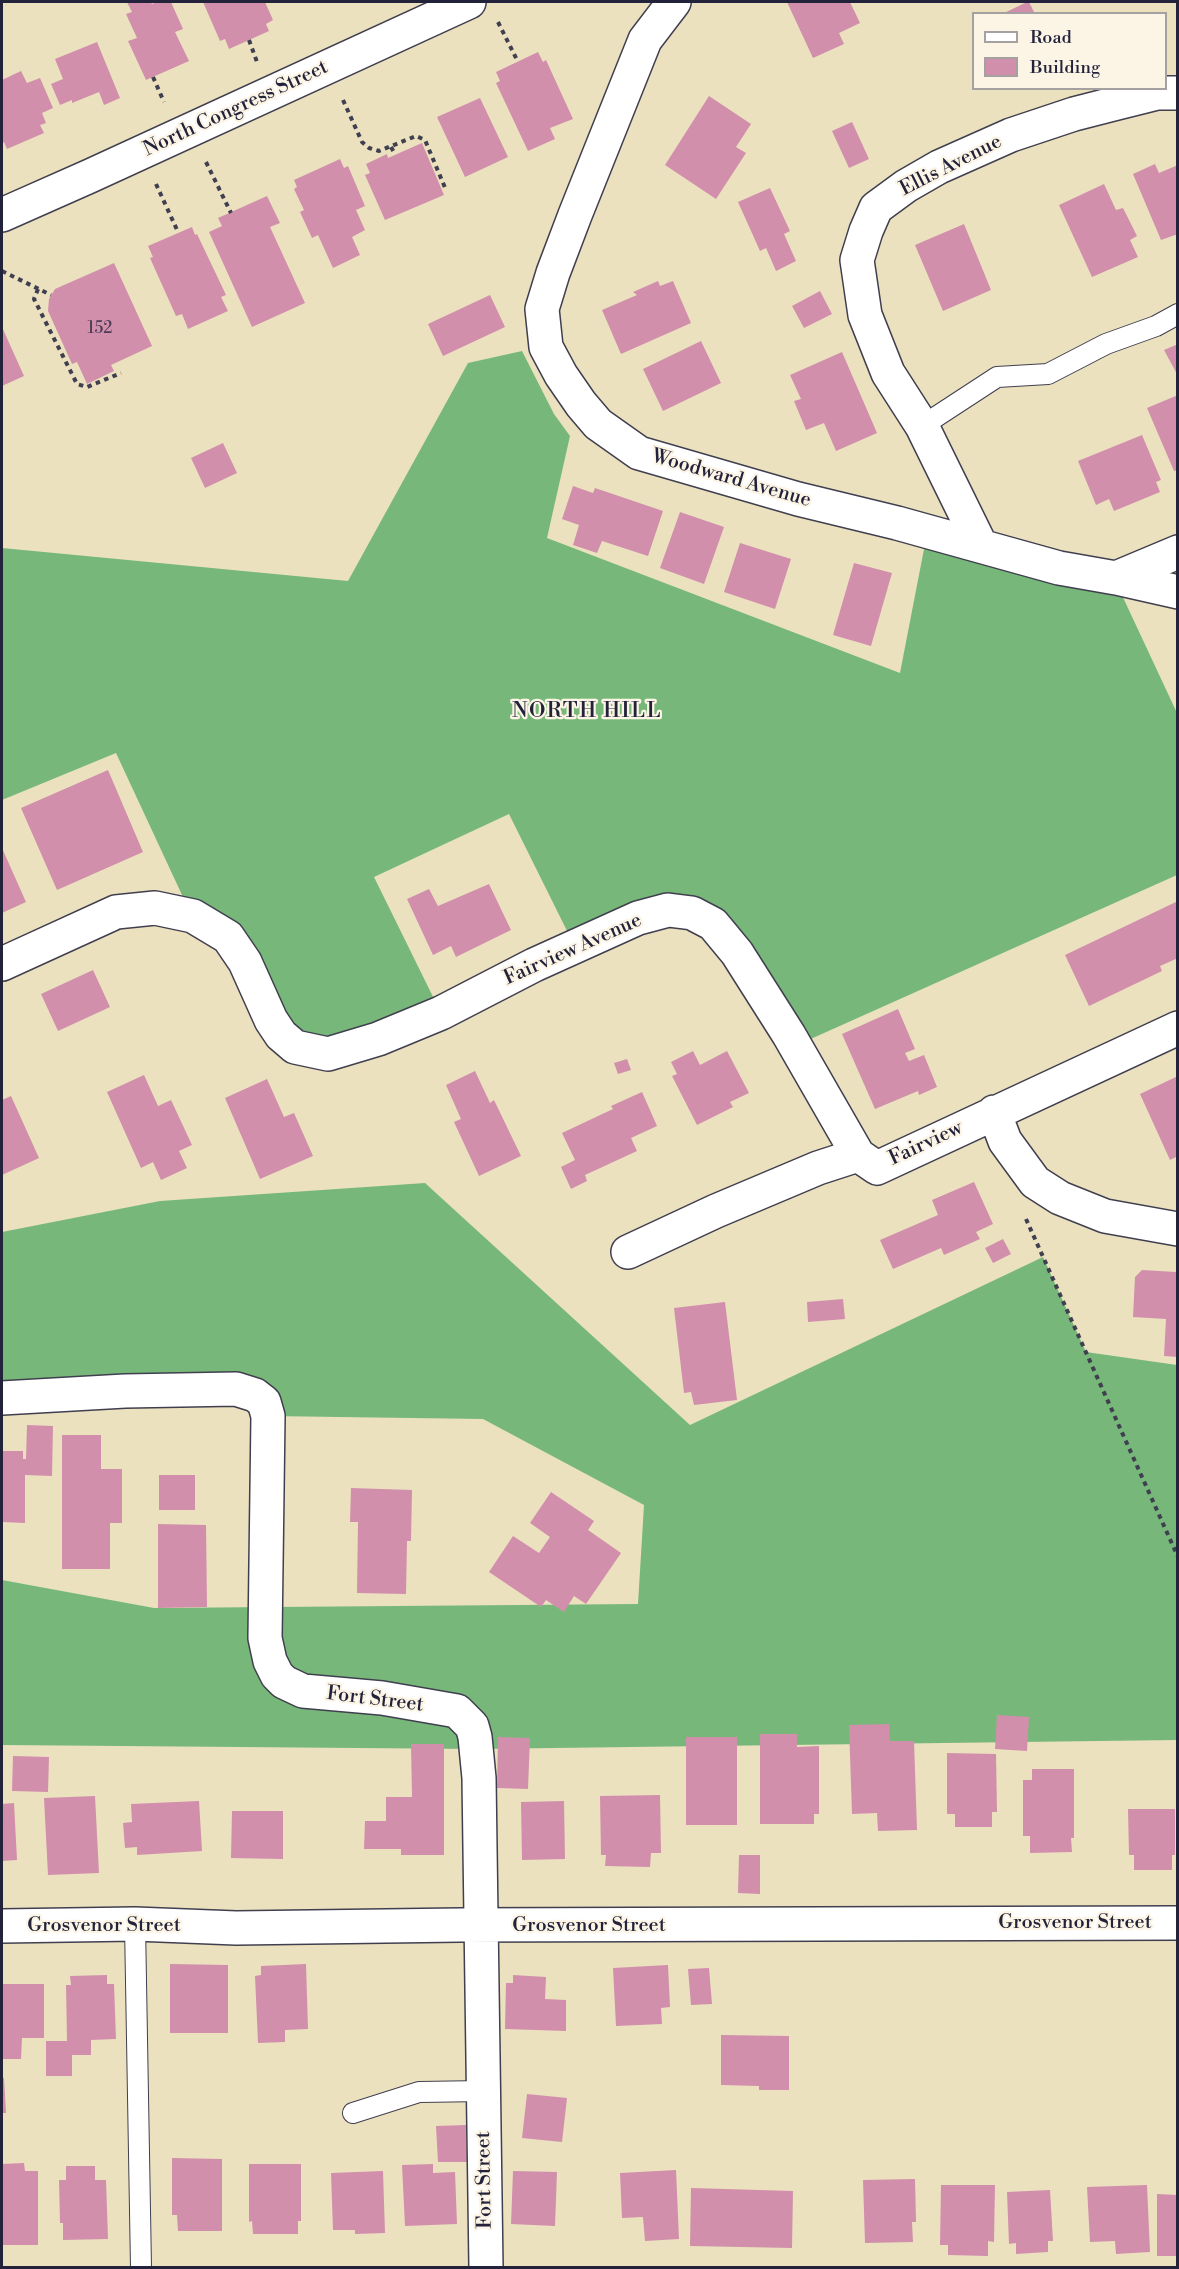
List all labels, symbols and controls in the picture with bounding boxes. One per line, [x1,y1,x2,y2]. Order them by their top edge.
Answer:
legend [972,12,1167,90]
text: Road [1030,26,1072,49]
street label: North Congress Street [140,56,332,162]
text: Building [1030,56,1100,79]
street label: Ellis Avenue [896,130,1006,202]
house number: 152 [88,319,112,339]
street label: Woodward Avenue [649,445,813,513]
district label: NORTH HILL [512,699,662,725]
street label: Fairview Avenue [500,909,646,991]
street label: Fairview [885,1117,967,1171]
street label: Fort Street [325,1682,425,1718]
street label: Grosvenor Street [998,1911,1152,1935]
street label: Grosvenor Street [27,1914,181,1938]
street label: Grosvenor Street [512,1914,666,1938]
street label: Fort Street [472,2131,498,2229]

